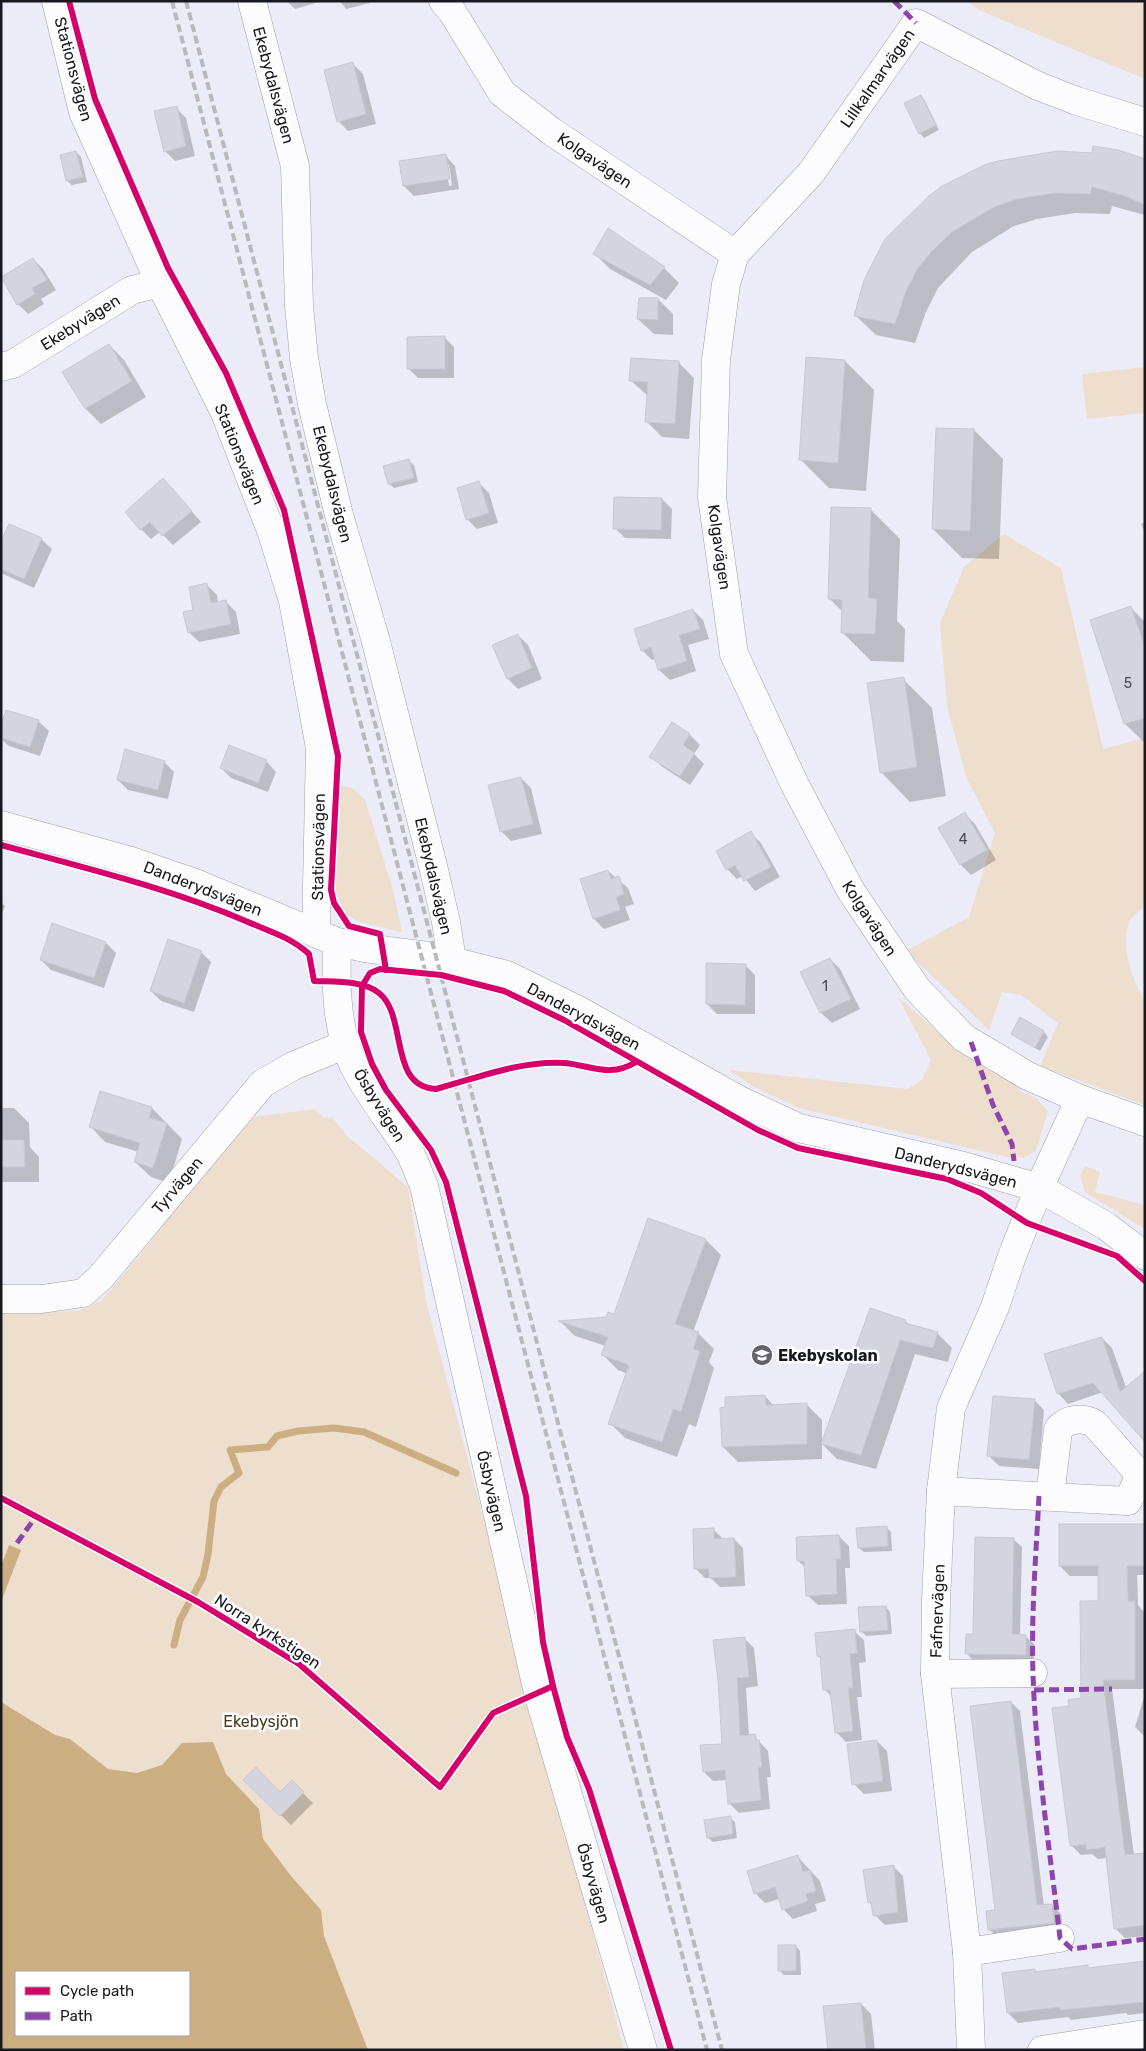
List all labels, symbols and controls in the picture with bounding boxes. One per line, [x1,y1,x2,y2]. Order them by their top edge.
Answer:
street label: Stationsvägen [50,15,97,123]
street label: Ekebydalsvägen [249,25,298,146]
street label: Lillkalmarvägen [836,25,919,131]
street label: Kolgavägen [554,128,636,192]
street label: Ekebyvägen [37,290,124,354]
street label: Stationsvägen [211,401,268,508]
street label: Ekebydalsvägen [309,424,356,545]
street label: Kolgavägen [704,503,735,591]
house number: 5 [1124,675,1132,692]
street label: Stationsvägen [308,793,329,901]
street label: Ekebydalsvägen [411,816,456,937]
house number: 4 [959,831,968,848]
street label: Danderydsvägen [141,857,265,920]
street label: Kolgavägen [838,877,901,960]
house number: 1 [822,978,828,995]
street label: Danderydsvägen [524,979,644,1054]
street label: Ösbyvägen [350,1065,410,1145]
street label: Danderydsvägen [893,1143,1019,1192]
street label: Tyrvägen [148,1153,207,1218]
school or university icon: Ekebyskolan [750,1343,774,1367]
place label: Ekebyskolan [778,1346,878,1365]
street label: Ösbyvägen [473,1449,510,1534]
street label: Fafnervägen [926,1564,949,1658]
street label: Norra kyrkstigen [211,1590,324,1673]
park label: Ekebysjön [223,1712,299,1731]
street label: Ösbyvägen [573,1841,614,1925]
legend [15,1971,190,2036]
text: Cycle path [60,1982,134,2000]
text: Path [60,2007,93,2025]

